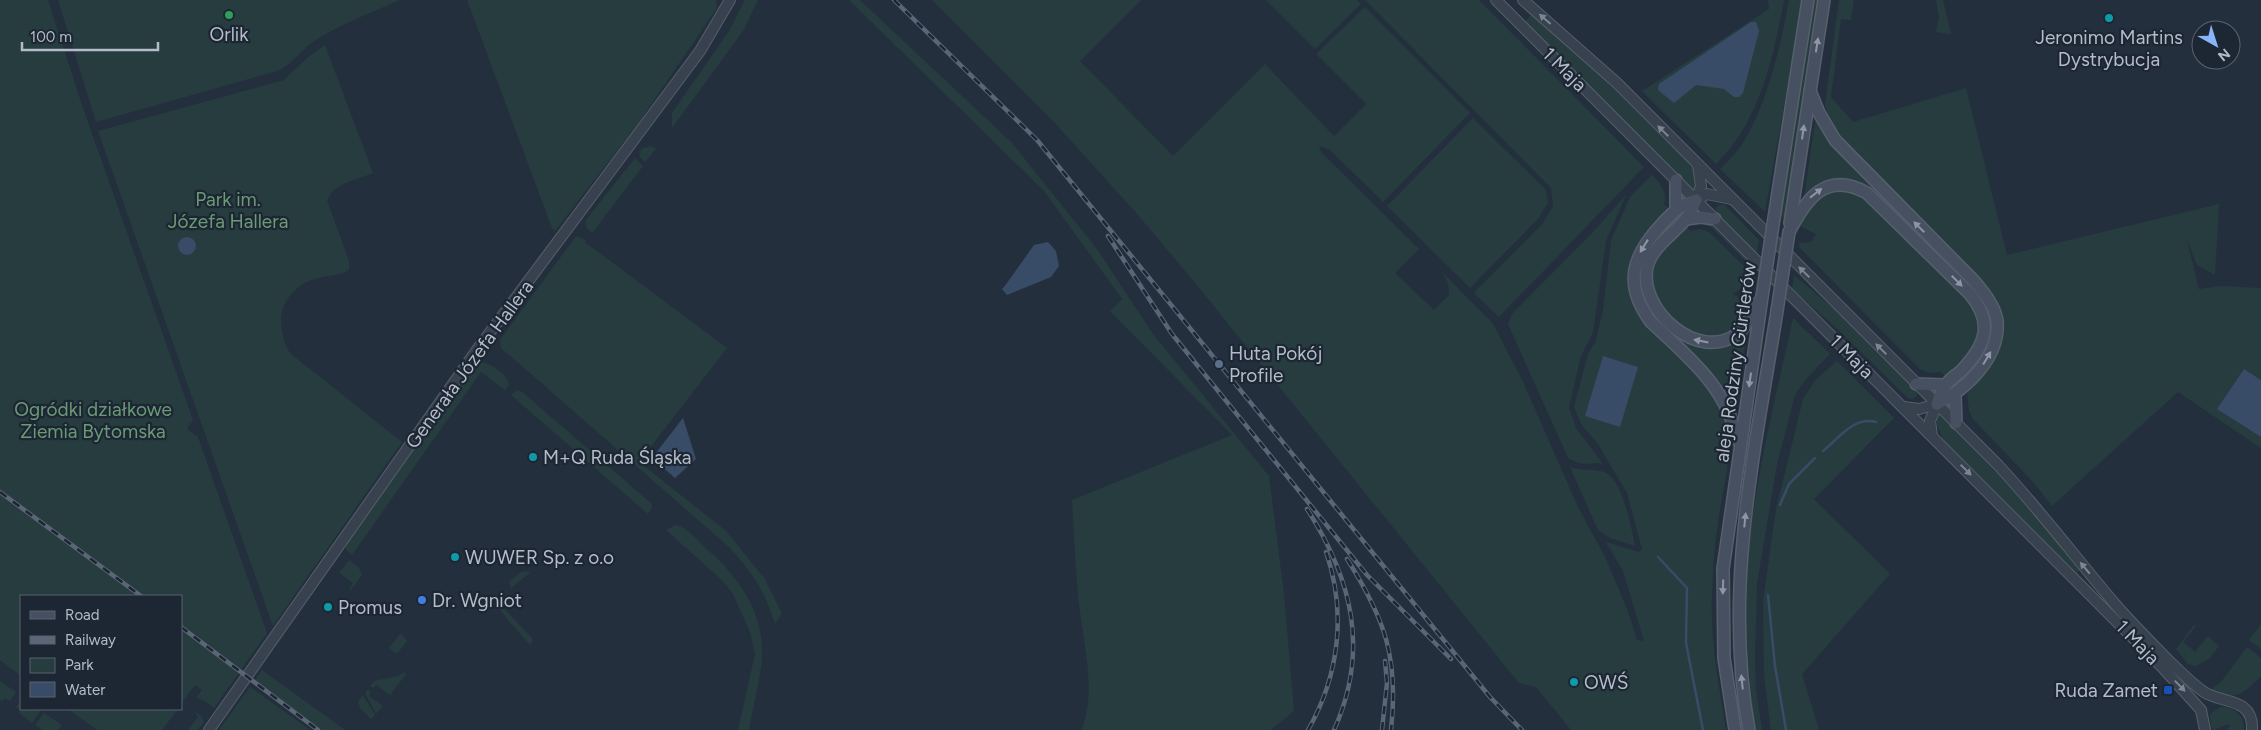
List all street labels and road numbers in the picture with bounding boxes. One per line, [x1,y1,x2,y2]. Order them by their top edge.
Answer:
street label: 1 Maja [1538,42,1592,96]
street label: aleja Rodziny Gürtlerów [1710,260,1761,464]
street label: Generała Józefa Hallera [401,276,538,453]
street label: 1 Maja [1825,329,1879,383]
street label: 1 Maja [2111,615,2164,669]

